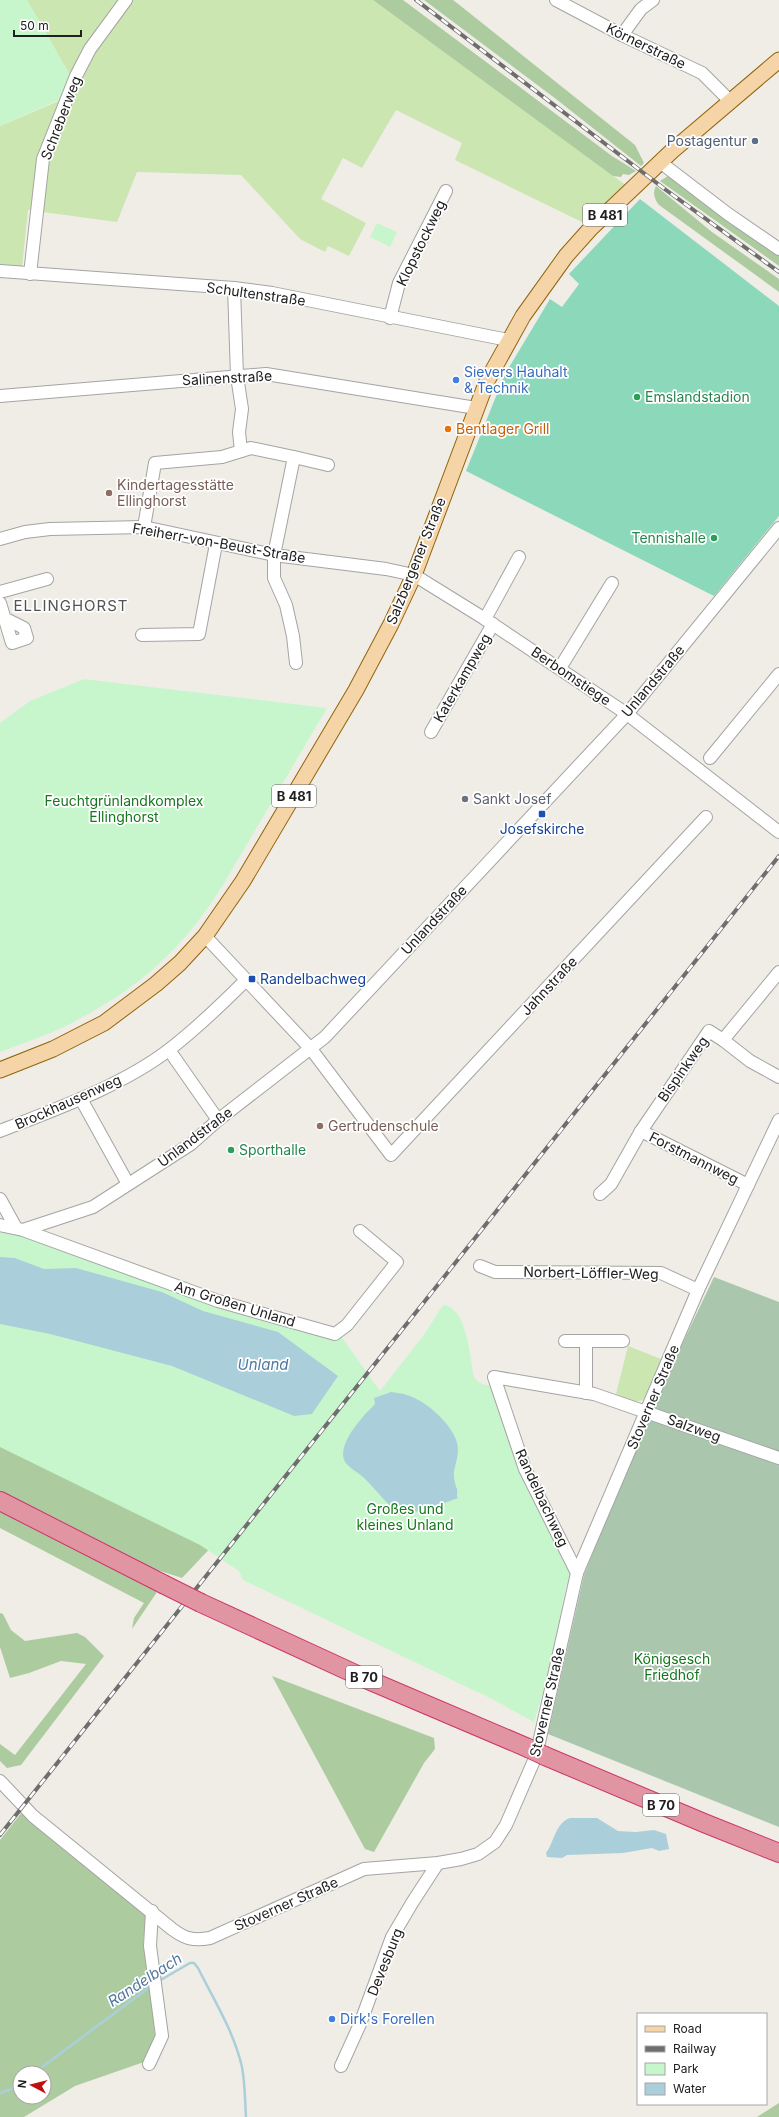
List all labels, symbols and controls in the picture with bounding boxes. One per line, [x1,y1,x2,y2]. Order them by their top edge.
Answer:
scale bar [14,12,81,38]
text: 50 m [20,18,49,33]
street label: Körnerstraße [604,19,689,72]
street label: Schreberweg [37,73,84,162]
place label: Postagentur [667,132,747,149]
marker: Postagentur [750,136,760,146]
street label: Klopstockweg [392,197,449,289]
road number: B 481 [583,204,627,226]
street label: Schultenstraße [205,278,307,309]
place label: Sievers Hauhalt & Technik [464,363,568,396]
street label: Salinenstraße [181,367,272,388]
marker: Sievers Hauhalt & Technik [451,375,461,385]
place label: Emslandstadion [645,388,750,405]
marker: Emslandstadion [632,392,642,402]
place label: Bentlager Grill [456,420,550,437]
marker: Bentlager Grill [443,424,453,434]
place label: Kindertagesstätte Ellinghorst [117,476,234,509]
marker: Kindertagesstätte Ellinghorst [104,488,114,498]
street label: Salzbergener Straße [382,495,449,627]
street label: Freiherr-von-Beust-Straße [131,519,307,566]
place label: Tennishalle [631,529,706,546]
marker: Tennishalle [709,533,719,543]
district label: ELLINGHORST [13,596,129,615]
street label: Katerkampweg [429,630,494,725]
street label: Unlandstraße [618,641,688,720]
street label: Berbomstiege [528,643,614,708]
road number: B 481 [272,785,316,807]
place label: Sankt Josef [473,790,551,807]
park label: Feuchtgrünlandkomplex Ellinghorst [45,792,204,825]
marker: Sankt Josef [460,794,470,804]
marker: Josefskirche [537,809,547,819]
place label: Josefskirche [500,820,584,837]
street label: Unlandstraße [397,881,470,958]
street label: Jahnstraße [517,953,580,1019]
place label: Randelbachweg [260,970,366,987]
marker: Randelbachweg [247,974,257,984]
street label: Bispinkweg [654,1033,711,1105]
street label: Brockhausenweg [12,1070,124,1133]
street label: Unlandstraße [154,1103,235,1170]
place label: Gertrudenschule [328,1117,439,1134]
marker: Gertrudenschule [315,1121,325,1131]
street label: Forstmannweg [647,1128,742,1187]
place label: Sporthalle [239,1141,306,1158]
marker: Sporthalle [226,1145,236,1155]
street label: Norbert-Löffler-Weg [523,1263,659,1282]
street label: Am Großen Unland [173,1277,298,1330]
street label: Stoverner Straße [623,1342,682,1452]
water label: Unland [238,1355,289,1374]
street label: Salzweg [665,1410,723,1445]
street label: Randelbachweg [512,1446,573,1549]
park label: Großes und kleines Unland [356,1500,454,1533]
street label: Stoverner Straße [526,1645,567,1758]
park label: Königsesch Friedhof [634,1650,710,1683]
road number: B 70 [346,1666,382,1688]
road number: B 70 [643,1794,679,1816]
street label: Stoverner Straße [231,1873,340,1934]
street label: Devesburg [363,1925,406,1998]
water label: Randelbach [104,1948,186,2011]
place label: Dirk's Forellen [340,2010,435,2027]
legend [637,2013,767,2105]
marker: Dirk's Forellen [327,2014,337,2024]
text: Road [673,2021,702,2036]
text: Railway [673,2041,717,2056]
text: Park [673,2061,699,2076]
north arrow [12,2065,52,2105]
text: N [15,2079,30,2089]
text: Water [673,2081,707,2096]

